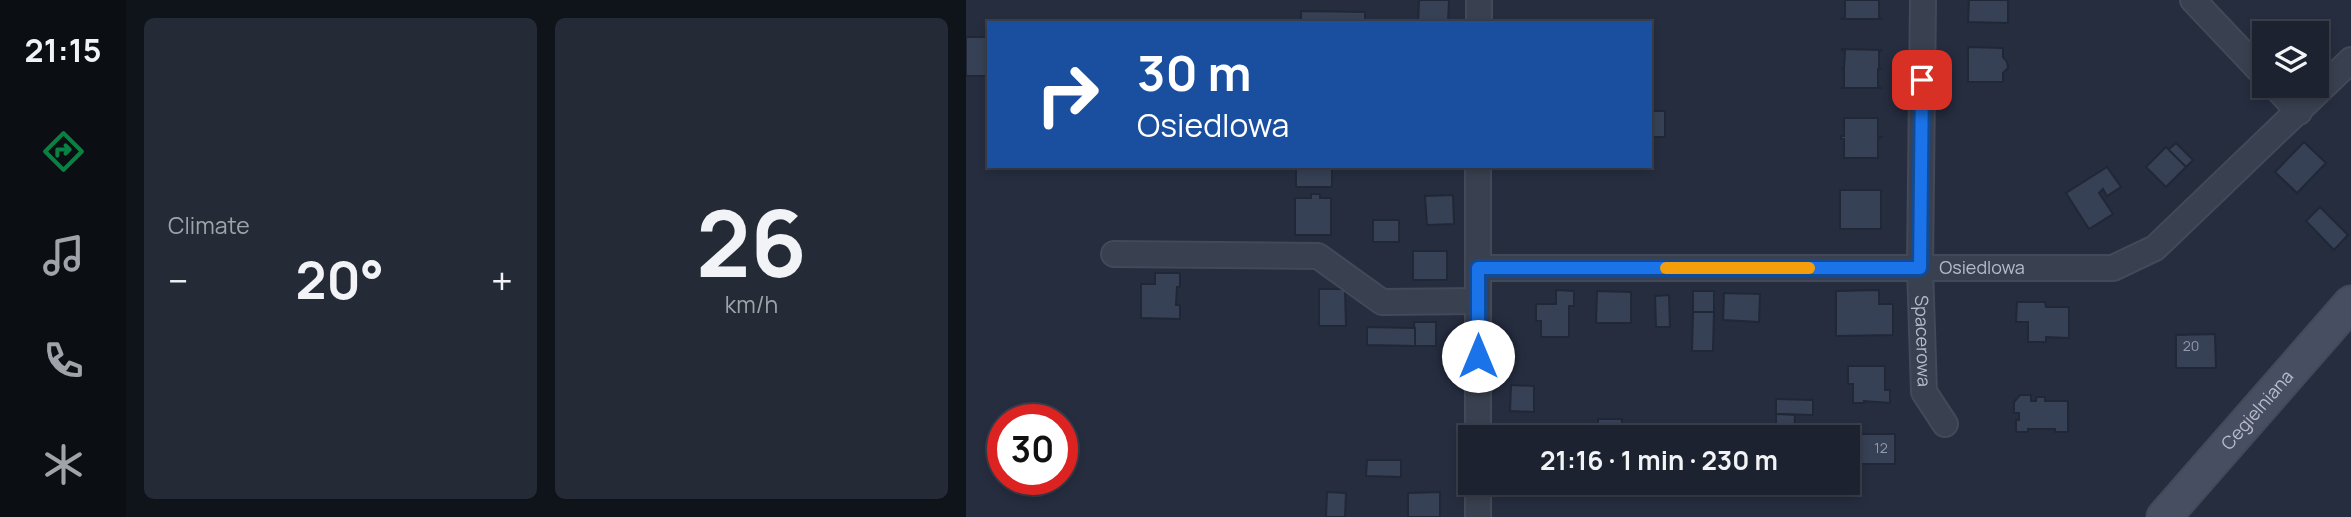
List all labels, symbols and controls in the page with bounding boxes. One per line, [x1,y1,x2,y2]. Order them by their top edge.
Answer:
map controls [2252,21,2329,98]
button: layers [2252,21,2329,98]
text: 21:15 [25,28,101,72]
text: 30 m [1137,39,1252,106]
icon: right [1022,49,1113,140]
pin [1892,50,1952,110]
icon: arrive [1903,61,1941,99]
text: Osiedlowa [1137,103,1289,147]
icon: directions [39,127,88,176]
text: 26 [696,180,807,304]
text: Climate [168,209,250,241]
icon: music [39,231,88,280]
text: 20° [296,244,384,315]
text: − [168,254,189,306]
text: + [491,254,513,306]
street label: Osiedlowa [1939,255,2025,279]
text: km/h [725,288,778,320]
street label: Spacerowa [1910,295,1937,387]
position arrow [1441,319,1515,393]
icon: phone [39,336,88,385]
house number: 20 [2183,336,2199,355]
street label: Cegielniana [2215,364,2298,454]
speed limit sign: 30 [987,404,1078,495]
house number: 12 [1874,438,1888,457]
icon: climate [39,440,88,489]
text: 21:16 · 1 min · 230 m [1540,442,1778,478]

